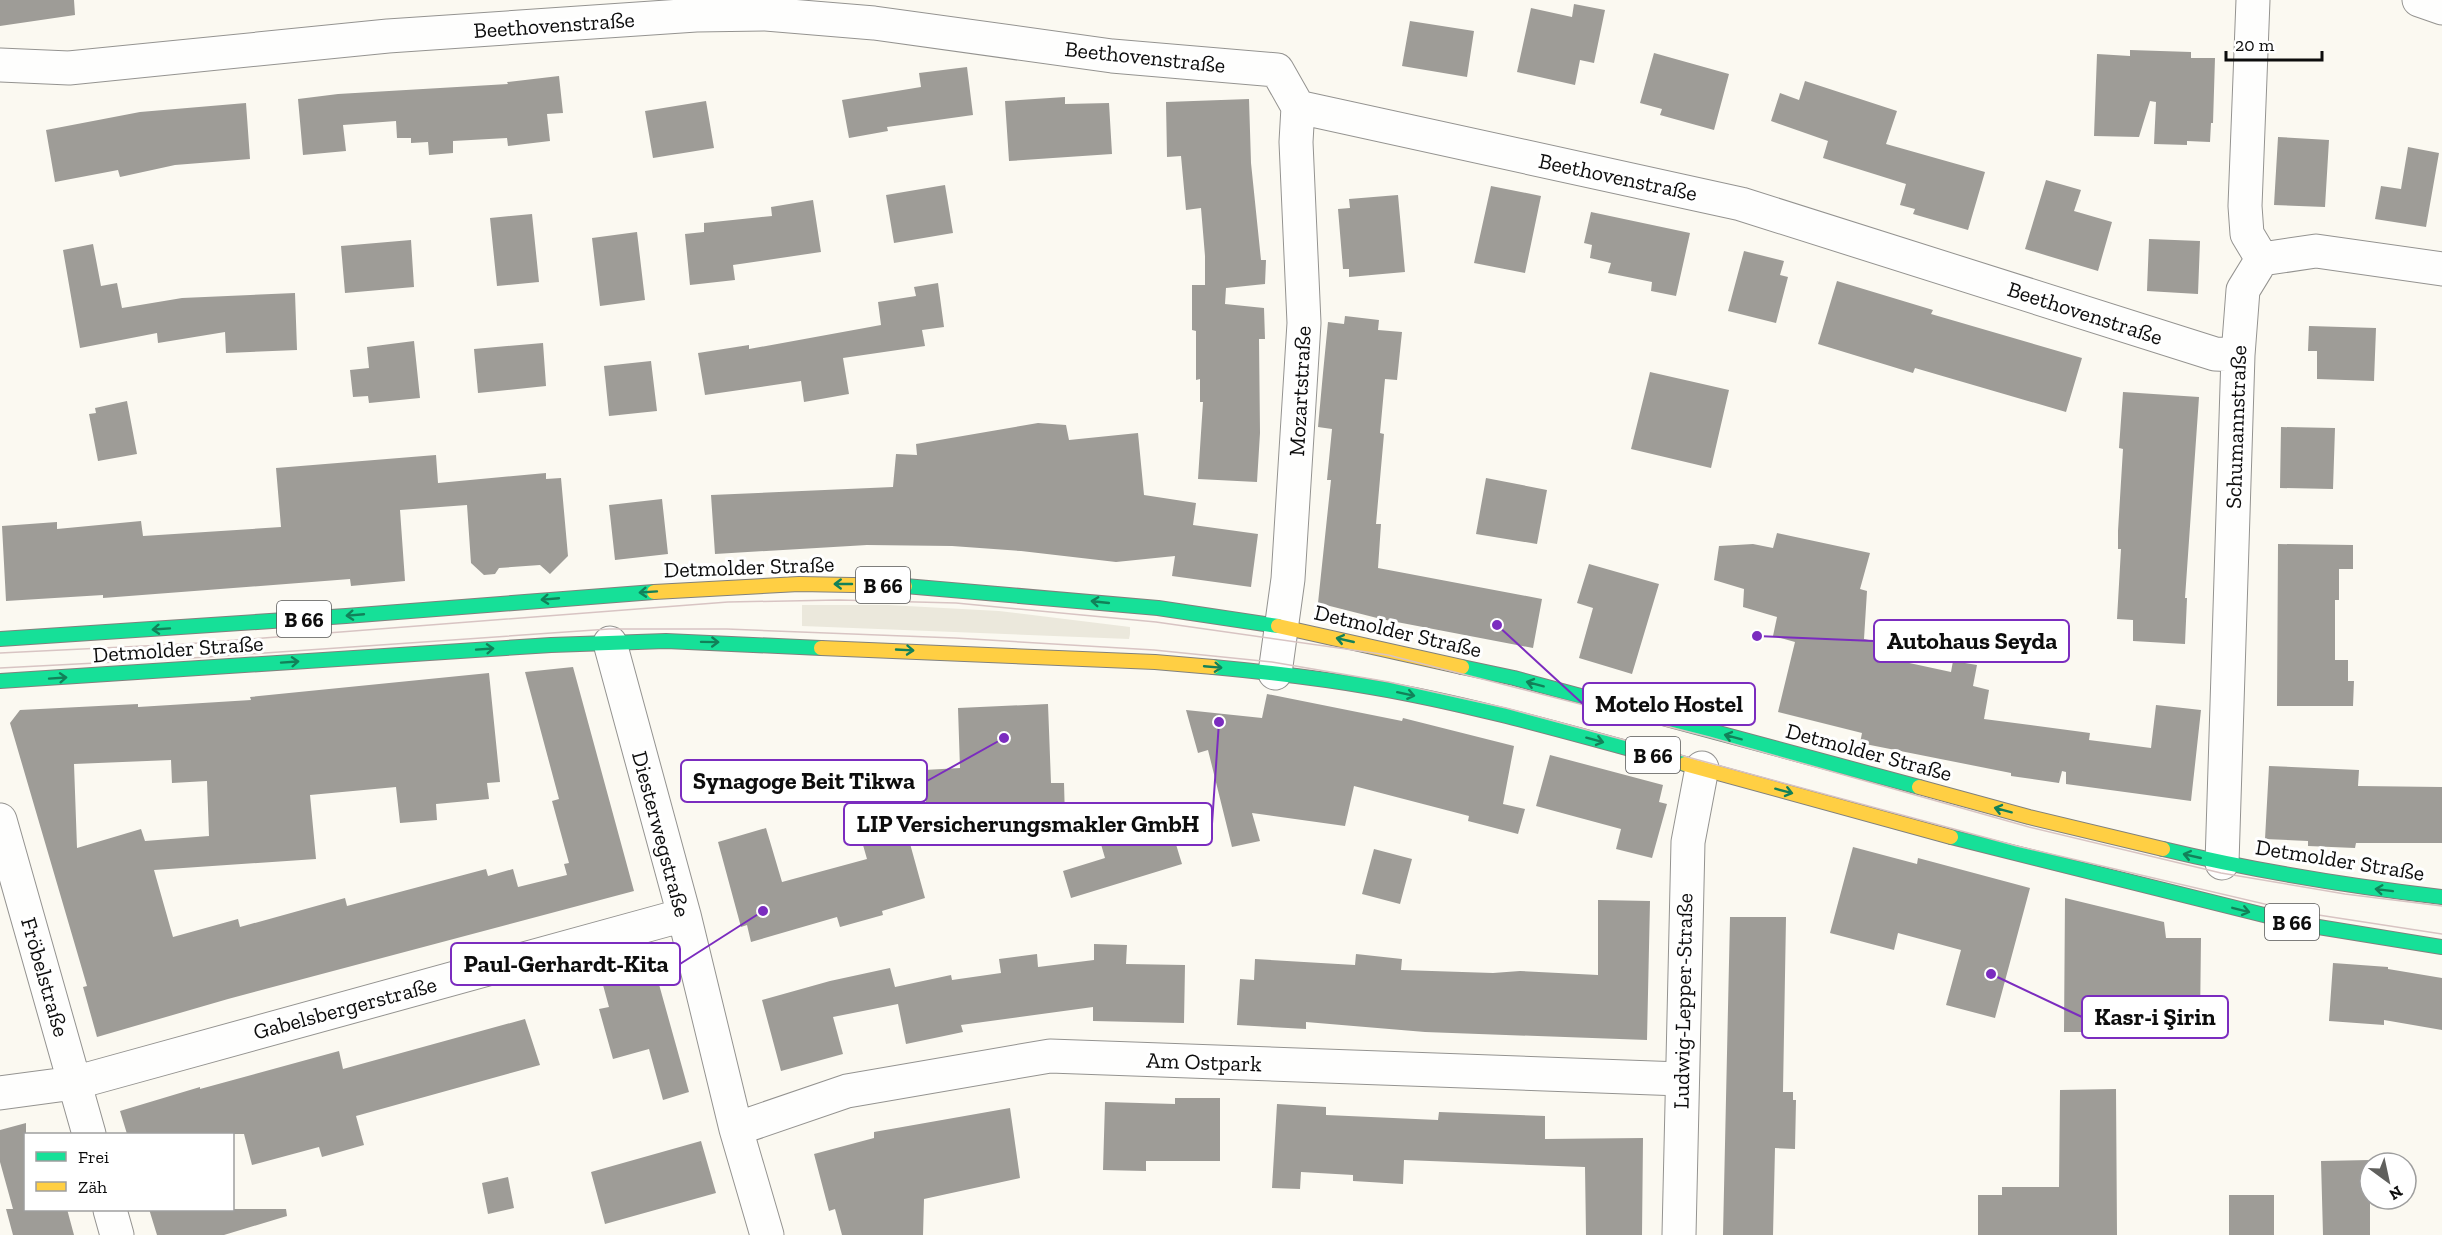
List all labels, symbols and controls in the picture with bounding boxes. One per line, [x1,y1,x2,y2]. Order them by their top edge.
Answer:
street label: Beethovenstraße [472,6,636,44]
scale bar [2226,24,2322,62]
text: 20 m [2235,34,2275,56]
street label: Beethovenstraße [1063,35,1227,79]
street label: Beethovenstraße [1536,147,1700,207]
street label: Beethovenstraße [2004,275,2166,351]
street label: Mozartstraße [1283,325,1317,457]
street label: Schumannstraße [2220,345,2252,509]
street label: Detmolder Straße [663,551,835,583]
road number: B 66 [856,567,910,603]
one-way arrow [833,578,853,590]
one-way arrow [639,586,659,597]
one-way arrow [540,594,560,605]
one-way arrow [1091,596,1111,607]
street label: Detmolder Straße [1312,599,1484,663]
road number: B 66 [277,601,331,637]
one-way arrow [346,610,366,621]
callout: Autohaus Seyda [1874,620,2069,662]
one-way arrow [151,623,171,634]
text: Autohaus Seyda [1887,626,2057,655]
street label: Detmolder Straße [92,630,264,668]
one-way arrow [1335,633,1354,645]
one-way arrow [699,636,719,648]
one-way arrow [474,643,494,654]
one-way arrow [894,645,914,656]
one-way arrow [280,656,299,667]
one-way arrow [1202,662,1222,673]
one-way arrow [48,672,68,683]
one-way arrow [1525,677,1544,689]
callout: Motelo Hostel [1583,683,1755,725]
one-way arrow [1396,689,1415,701]
text: Motelo Hostel [1595,689,1743,718]
street label: Detmolder Straße [1783,717,1955,787]
one-way arrow [1724,731,1743,742]
one-way arrow [1586,734,1605,746]
road number: B 66 [1626,737,1680,773]
street label: Diesterwegstraße [626,748,696,920]
callout: Synagoge Beit Tikwa [681,760,927,802]
text: Synagoge Beit Tikwa [693,766,915,795]
one-way arrow [1774,785,1793,797]
callout: LIP Versicherungsmakler GmbH [844,803,1212,845]
one-way arrow [1993,803,2012,815]
text: LIP Versicherungsmakler GmbH [857,809,1199,838]
street label: Detmolder Straße [2254,833,2426,887]
one-way arrow [2183,849,2202,861]
one-way arrow [2374,884,2394,895]
street label: Ludwig-Lepper-Straße [1668,893,1698,1109]
one-way arrow [2232,904,2251,916]
road number: B 66 [2265,904,2319,940]
street label: Fröbelstraße [15,914,75,1040]
callout: Paul-Gerhardt-Kita [451,943,680,985]
text: Paul-Gerhardt-Kita [463,949,669,978]
street label: Gabelsbergerstraße [250,971,440,1045]
callout: Kasr-i Şirin [2082,996,2228,1038]
text: Kasr-i Şirin [2094,1002,2216,1031]
street label: Am Ostpark [1146,1046,1263,1078]
legend [24,1133,234,1211]
text: Frei [78,1146,109,1168]
north arrow [2358,1151,2418,1211]
text: Zäh [78,1176,107,1198]
text: N [2386,1182,2406,1204]

